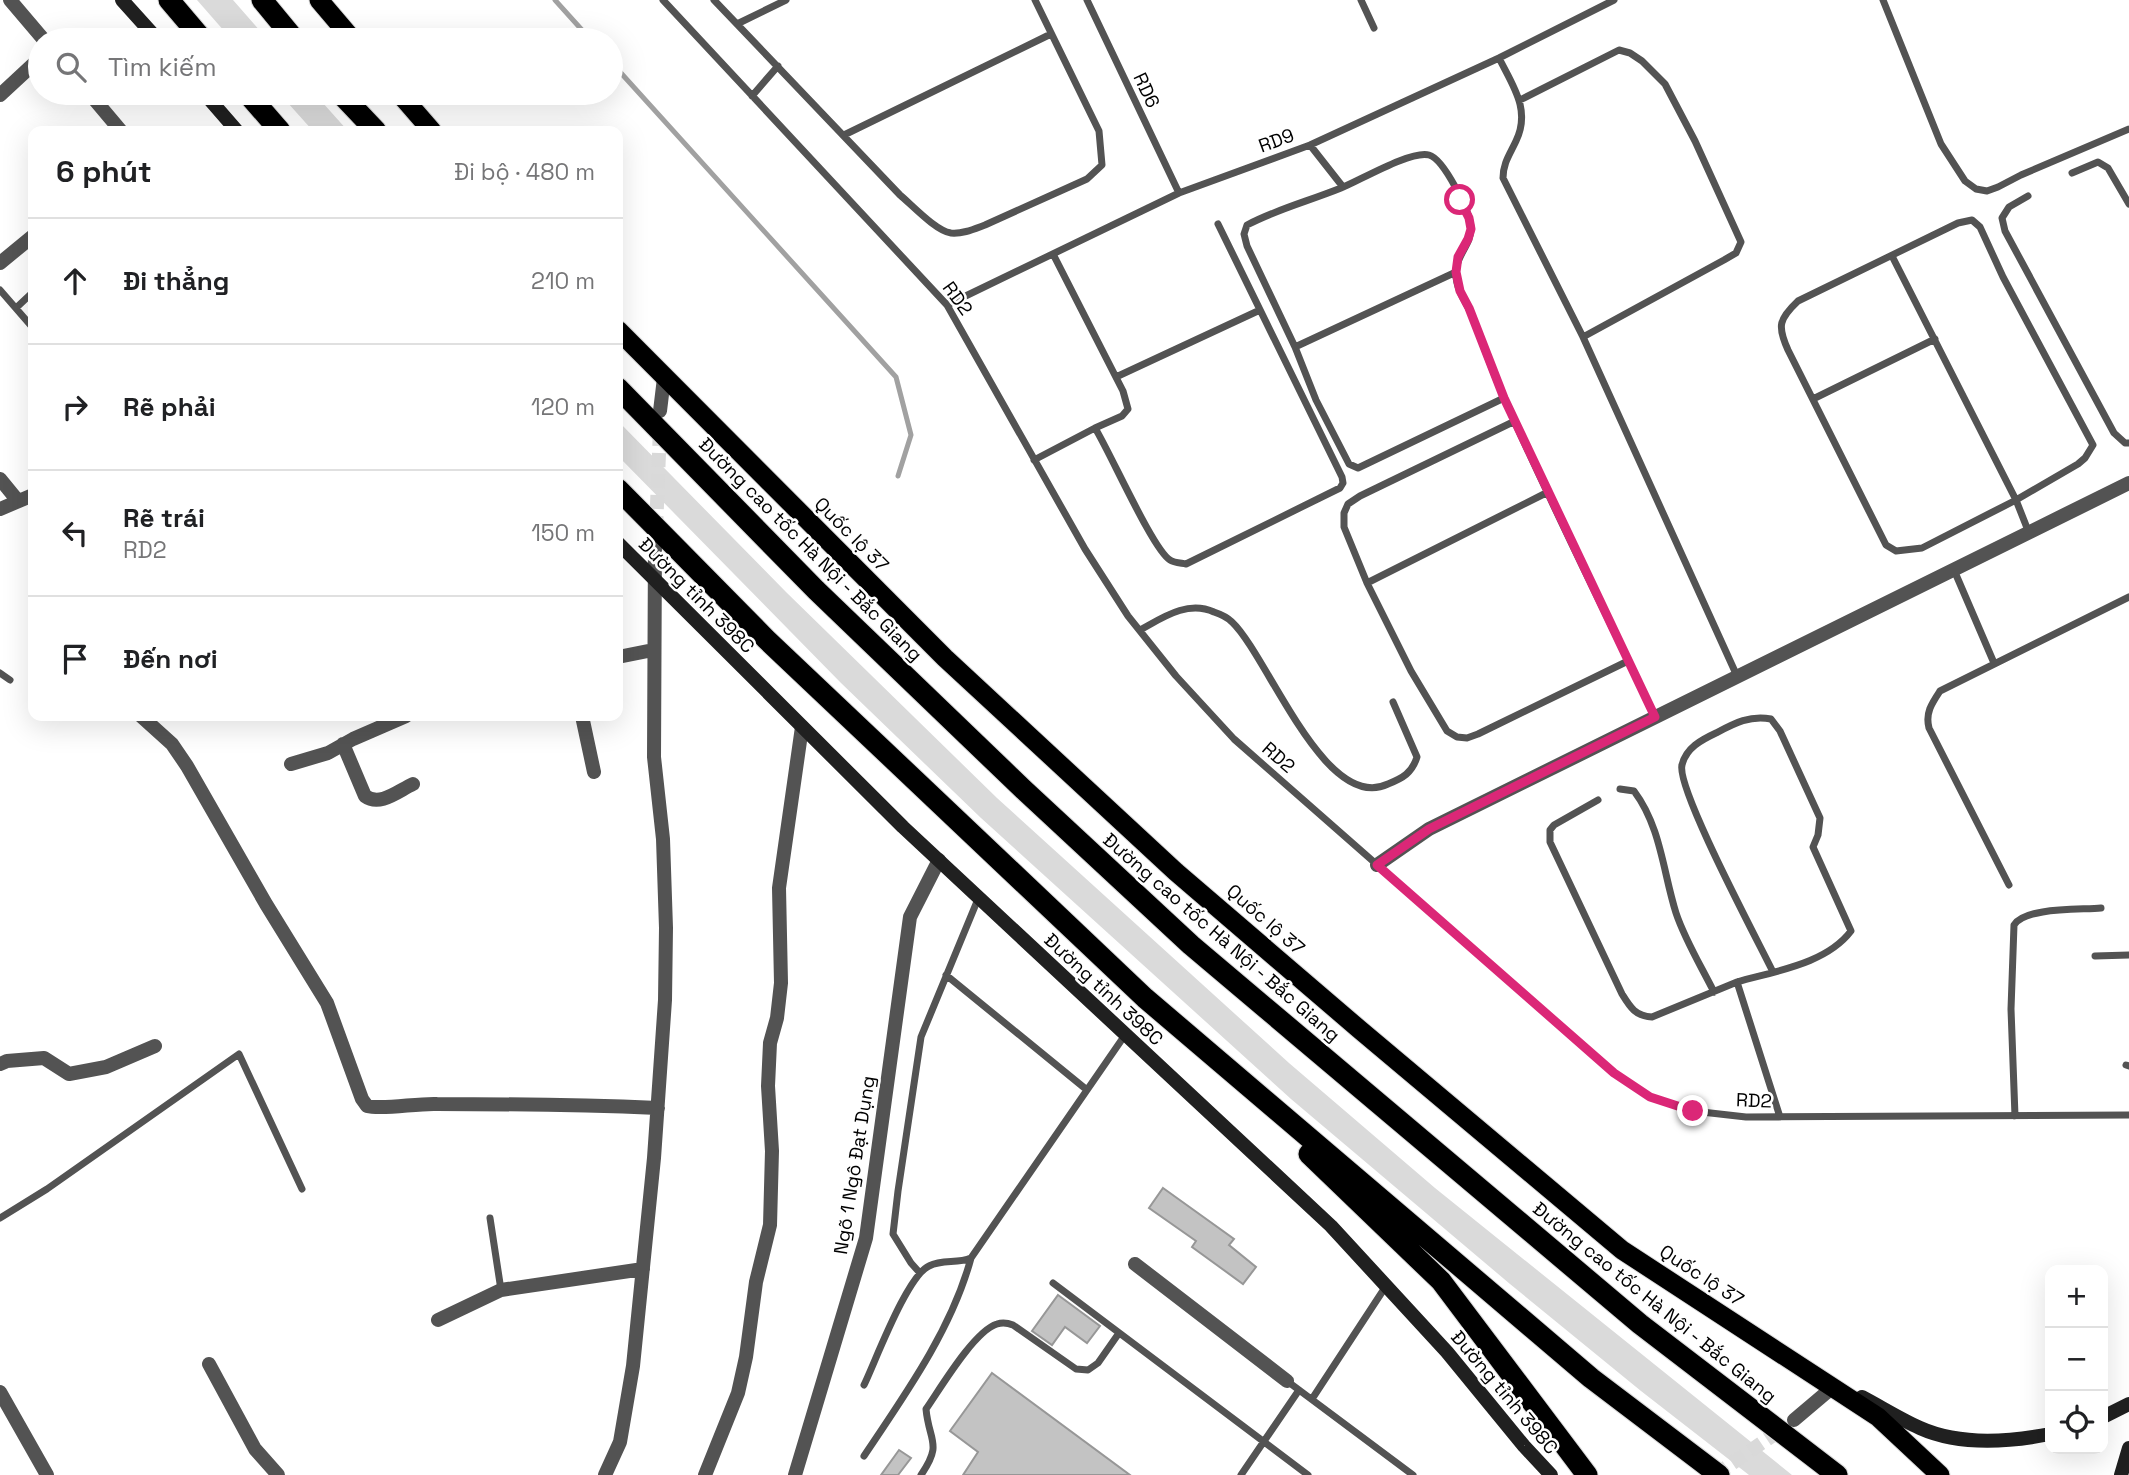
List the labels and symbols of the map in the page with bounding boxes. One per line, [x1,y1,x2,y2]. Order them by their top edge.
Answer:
street label: RD6 [1128,69,1166,112]
street label: RD9 [1255,123,1297,158]
route start [1444,184,1475,215]
street label: RD2 [937,276,978,320]
street label: Đường cao tốc Hà Nội - Bắc Giang [693,432,928,667]
street label: Quốc lộ 37 [809,492,895,577]
street label: Đường tỉnh 398C [633,532,760,659]
street label: RD2 [1257,736,1300,779]
street label: Đường cao tốc Hà Nội - Bắc Giang [1098,827,1346,1047]
street label: Quốc lộ 37 [1221,879,1310,960]
street label: Đường tỉnh 398C [1039,928,1169,1051]
street label: Ngõ 1 Ngô Đạt Dụng [828,1074,881,1256]
street label: RD2 [1736,1087,1772,1114]
route end [1677,1095,1708,1126]
street label: Đường cao tốc Hà Nội - Bắc Giang [1528,1196,1782,1409]
street label: Quốc lộ 37 [1655,1239,1749,1312]
street label: Đường tỉnh 398C [1446,1325,1564,1459]

